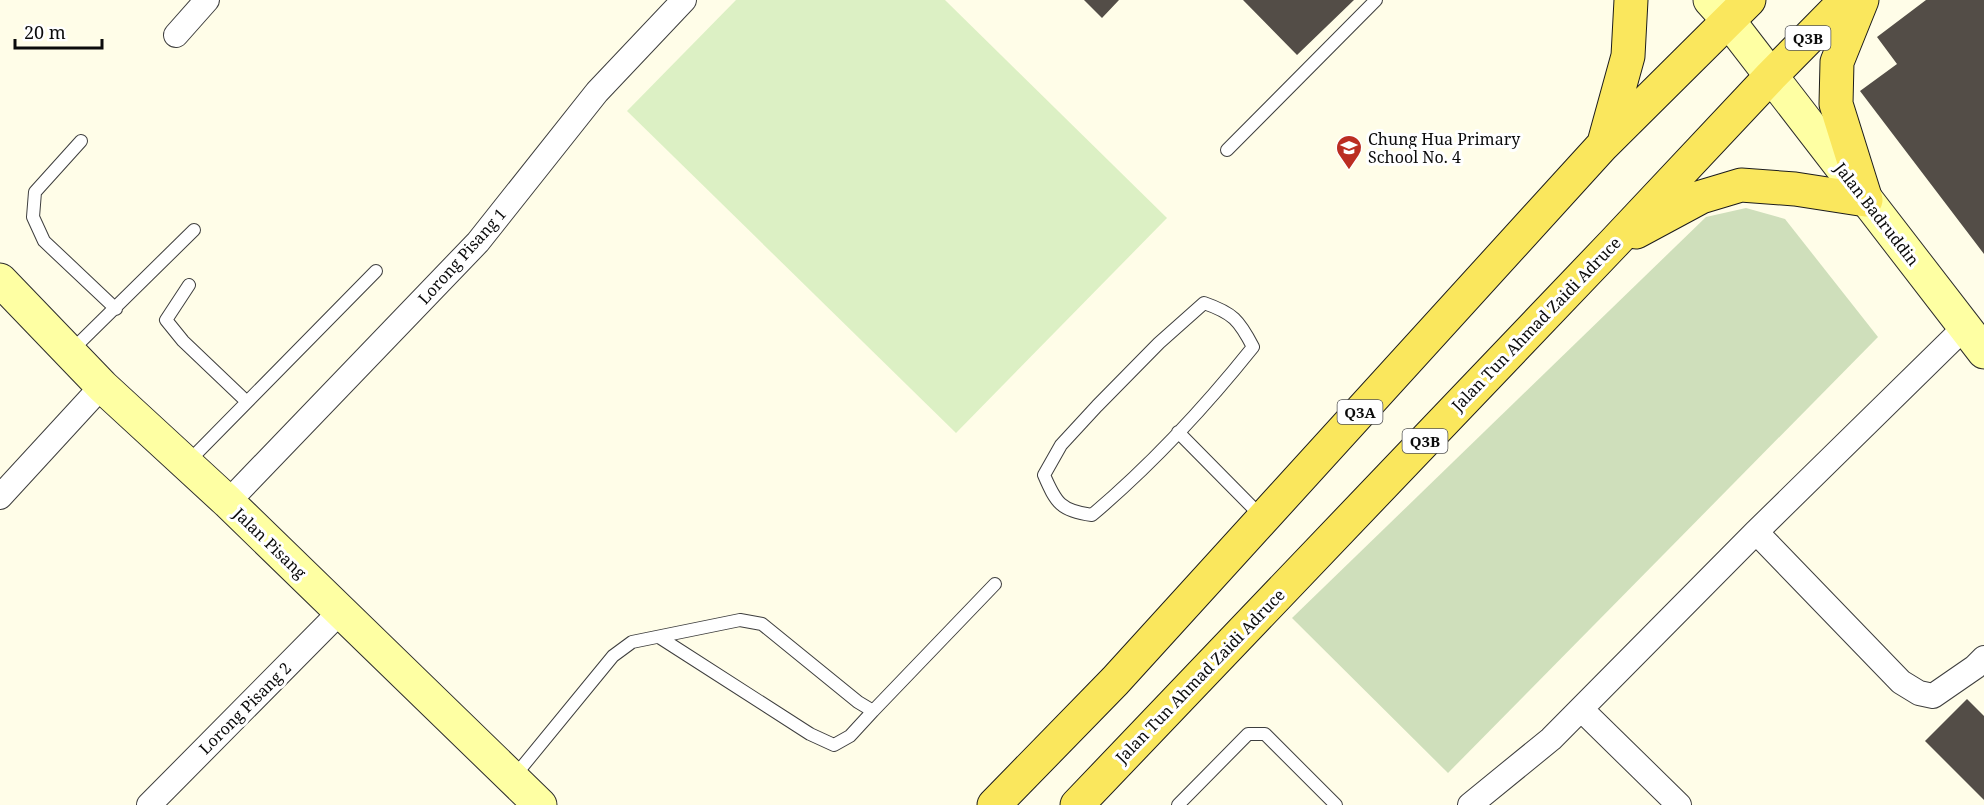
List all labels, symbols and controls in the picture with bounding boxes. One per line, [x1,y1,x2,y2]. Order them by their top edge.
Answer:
scale bar [15,12,102,50]
text: 20 m [24,20,66,44]
road number: Q3B [1786,26,1830,50]
place label: Chung Hua Primary School No. 4 [1368,128,1521,168]
school or university icon: Chung Hua Primary School No. 4 [1334,133,1364,171]
street label: Jalan Badruddin [1829,157,1924,270]
street label: Lorong Pisang 1 [413,203,511,309]
street label: Jalan Tun Ahmad Zaidi Adruce [1446,232,1625,417]
road number: Q3A [1338,400,1382,424]
road number: Q3B [1402,429,1448,453]
street label: Jalan Pisang [228,502,311,584]
street label: Jalan Tun Ahmad Zaidi Adruce [1110,584,1289,769]
street label: Lorong Pisang 2 [194,657,296,759]

